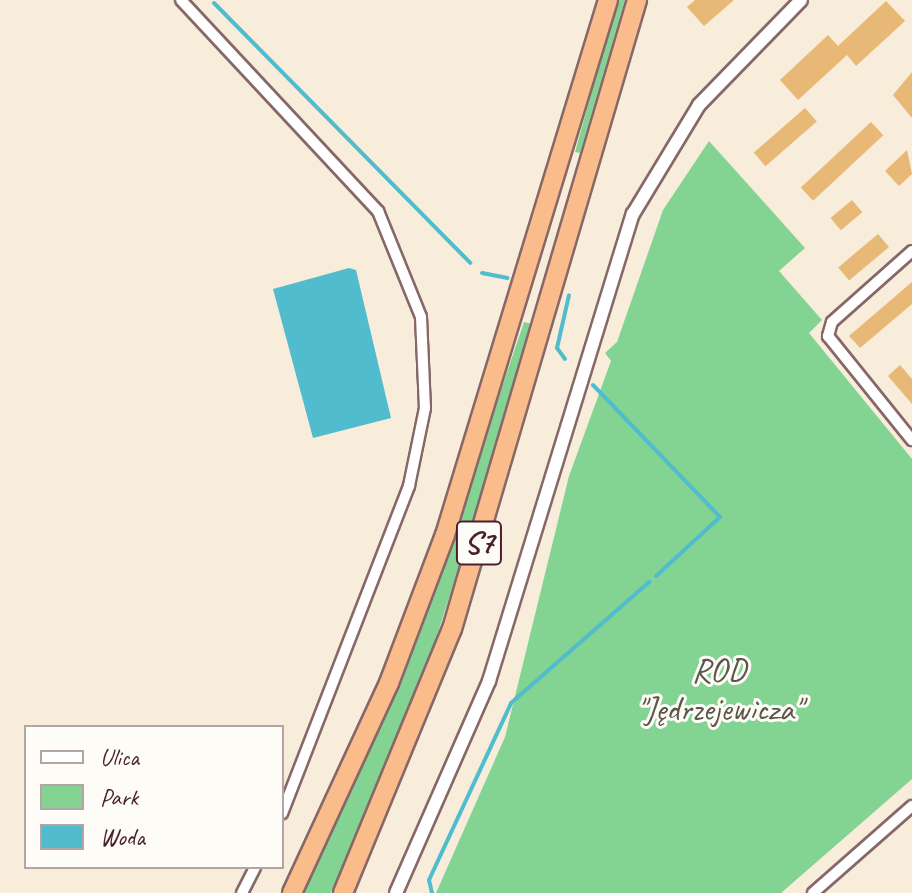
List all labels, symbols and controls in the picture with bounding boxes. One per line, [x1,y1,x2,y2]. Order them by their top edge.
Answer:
road number: S7 [455,515,503,571]
park label: ROD "Jędrzejewicza" [636,649,802,728]
legend [24,725,284,869]
text: Ulica [100,742,139,772]
text: Park [100,782,138,812]
text: Woda [100,822,145,852]

